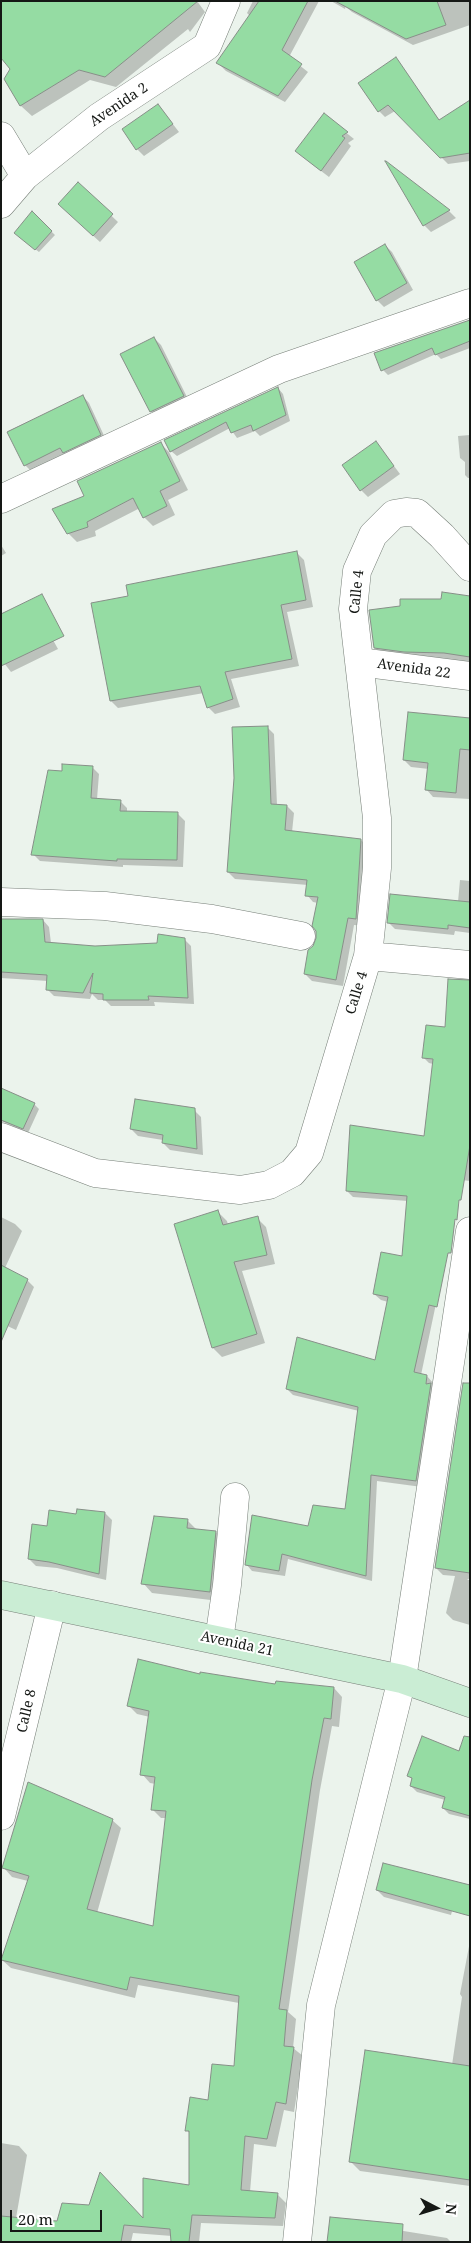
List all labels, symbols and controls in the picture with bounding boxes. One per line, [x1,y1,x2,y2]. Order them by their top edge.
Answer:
street label: Avenida 2 [87,80,151,130]
street label: Calle 4 [346,569,368,615]
street label: Avenida 22 [376,656,452,682]
street label: Calle 4 [343,969,371,1017]
street label: Avenida 21 [199,1628,275,1660]
street label: Calle 8 [14,1688,40,1734]
north arrow [411,2183,461,2233]
scale bar [12,2200,105,2232]
text: N [441,2203,461,2216]
text: 20 m [18,2209,53,2229]

